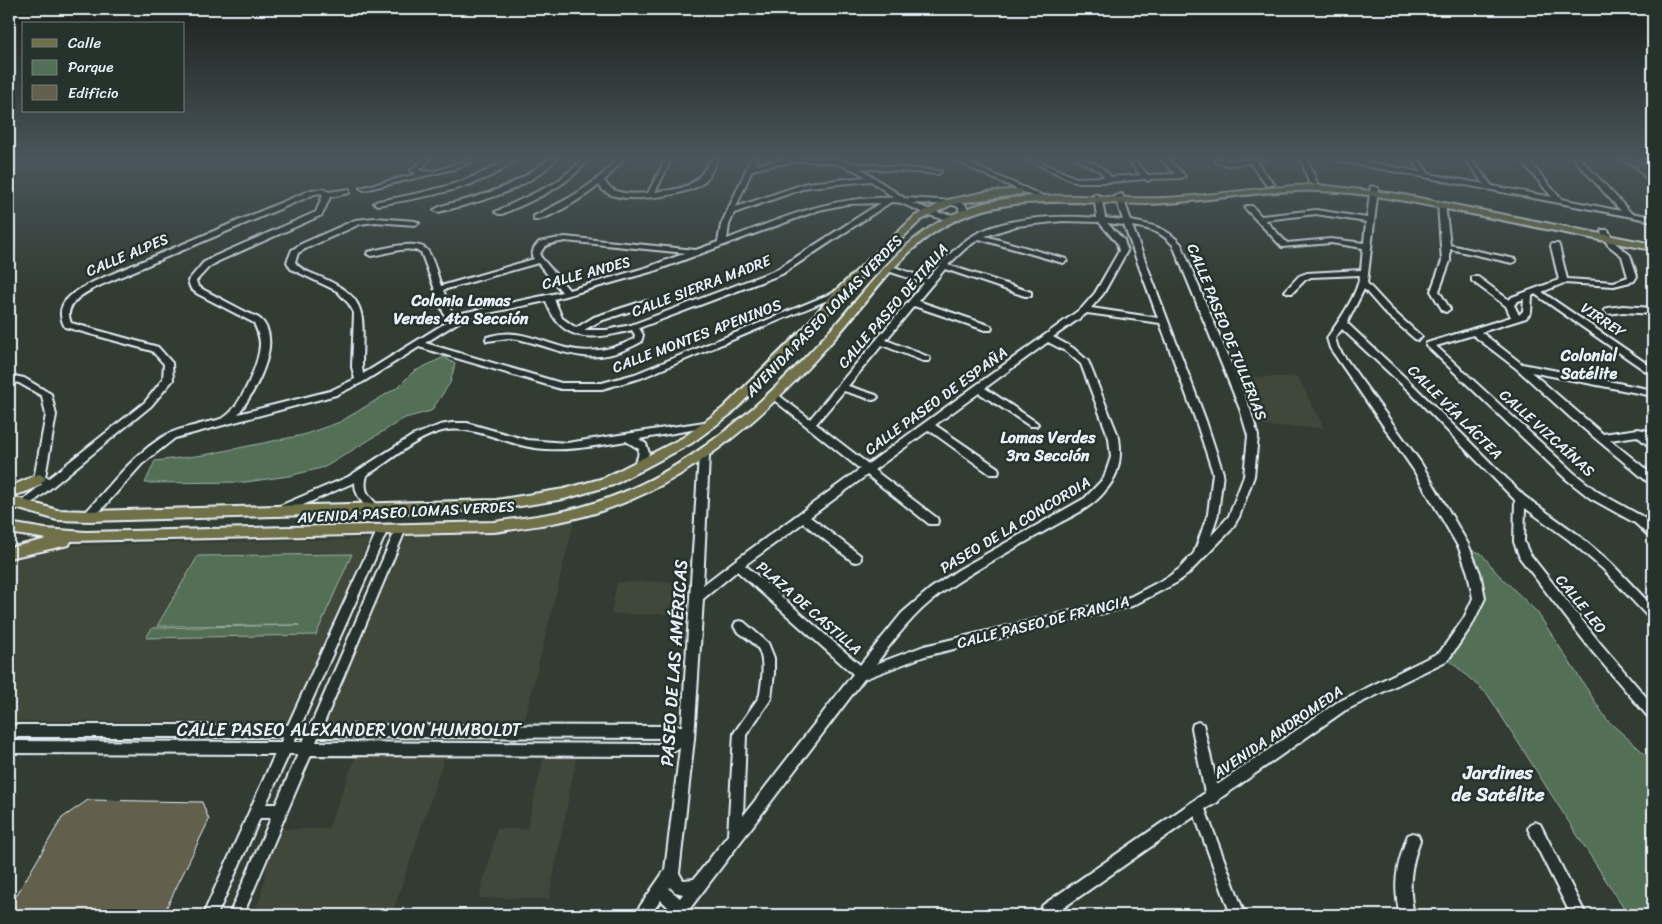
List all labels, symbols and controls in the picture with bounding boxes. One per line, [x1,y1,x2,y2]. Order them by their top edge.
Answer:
legend [22,22,185,112]
text: Calle [68,30,101,56]
text: Parque [68,54,113,80]
text: Edificio [68,80,119,106]
street label: CALLE ALPES [82,226,172,284]
street label: AVENIDA PASEO LOMAS VERDES [738,229,909,404]
street label: CALLE PASEO DE ITALIA [831,237,955,375]
street label: CALLE PASEO DE TULLERIAS [1180,240,1275,425]
street label: CALLE SIERRA MADRE [627,247,776,325]
street label: CALLE ANDES [539,249,633,297]
district label: Colonia Lomas Verdes 4ta Sección [394,286,529,333]
street label: CALLE MONTES APENINOS [608,291,786,380]
street label: VIRREY [1575,295,1632,346]
street label: CALLE PASEO DE ESPAÑA [859,340,1013,462]
district label: Colonial Satélite [1560,341,1619,388]
street label: CALLE VÍA LÁCTEA [1401,358,1509,466]
street label: CALLE VIZCAÍNAS [1493,383,1601,484]
district label: Lomas Verdes 3ra Sección [1000,423,1096,470]
street label: PASEO DE LA CONCORDIA [935,470,1095,580]
street label: AVENIDA PASEO LOMAS VERDES [296,493,515,531]
street label: PLAZA DE CASTILLA [750,555,868,661]
street label: PASEO DE LAS AMÉRICAS [651,558,697,767]
street label: CALLE LEO [1549,569,1613,640]
street label: CALLE PASEO DE FRANCIA [954,588,1132,656]
street label: AVENIDA ANDROMEDA [1207,679,1348,786]
street label: CALLE PASEO ALEXANDER VON HUMBOLDT [177,714,522,746]
district label: Jardines de Satélite [1452,756,1545,811]

